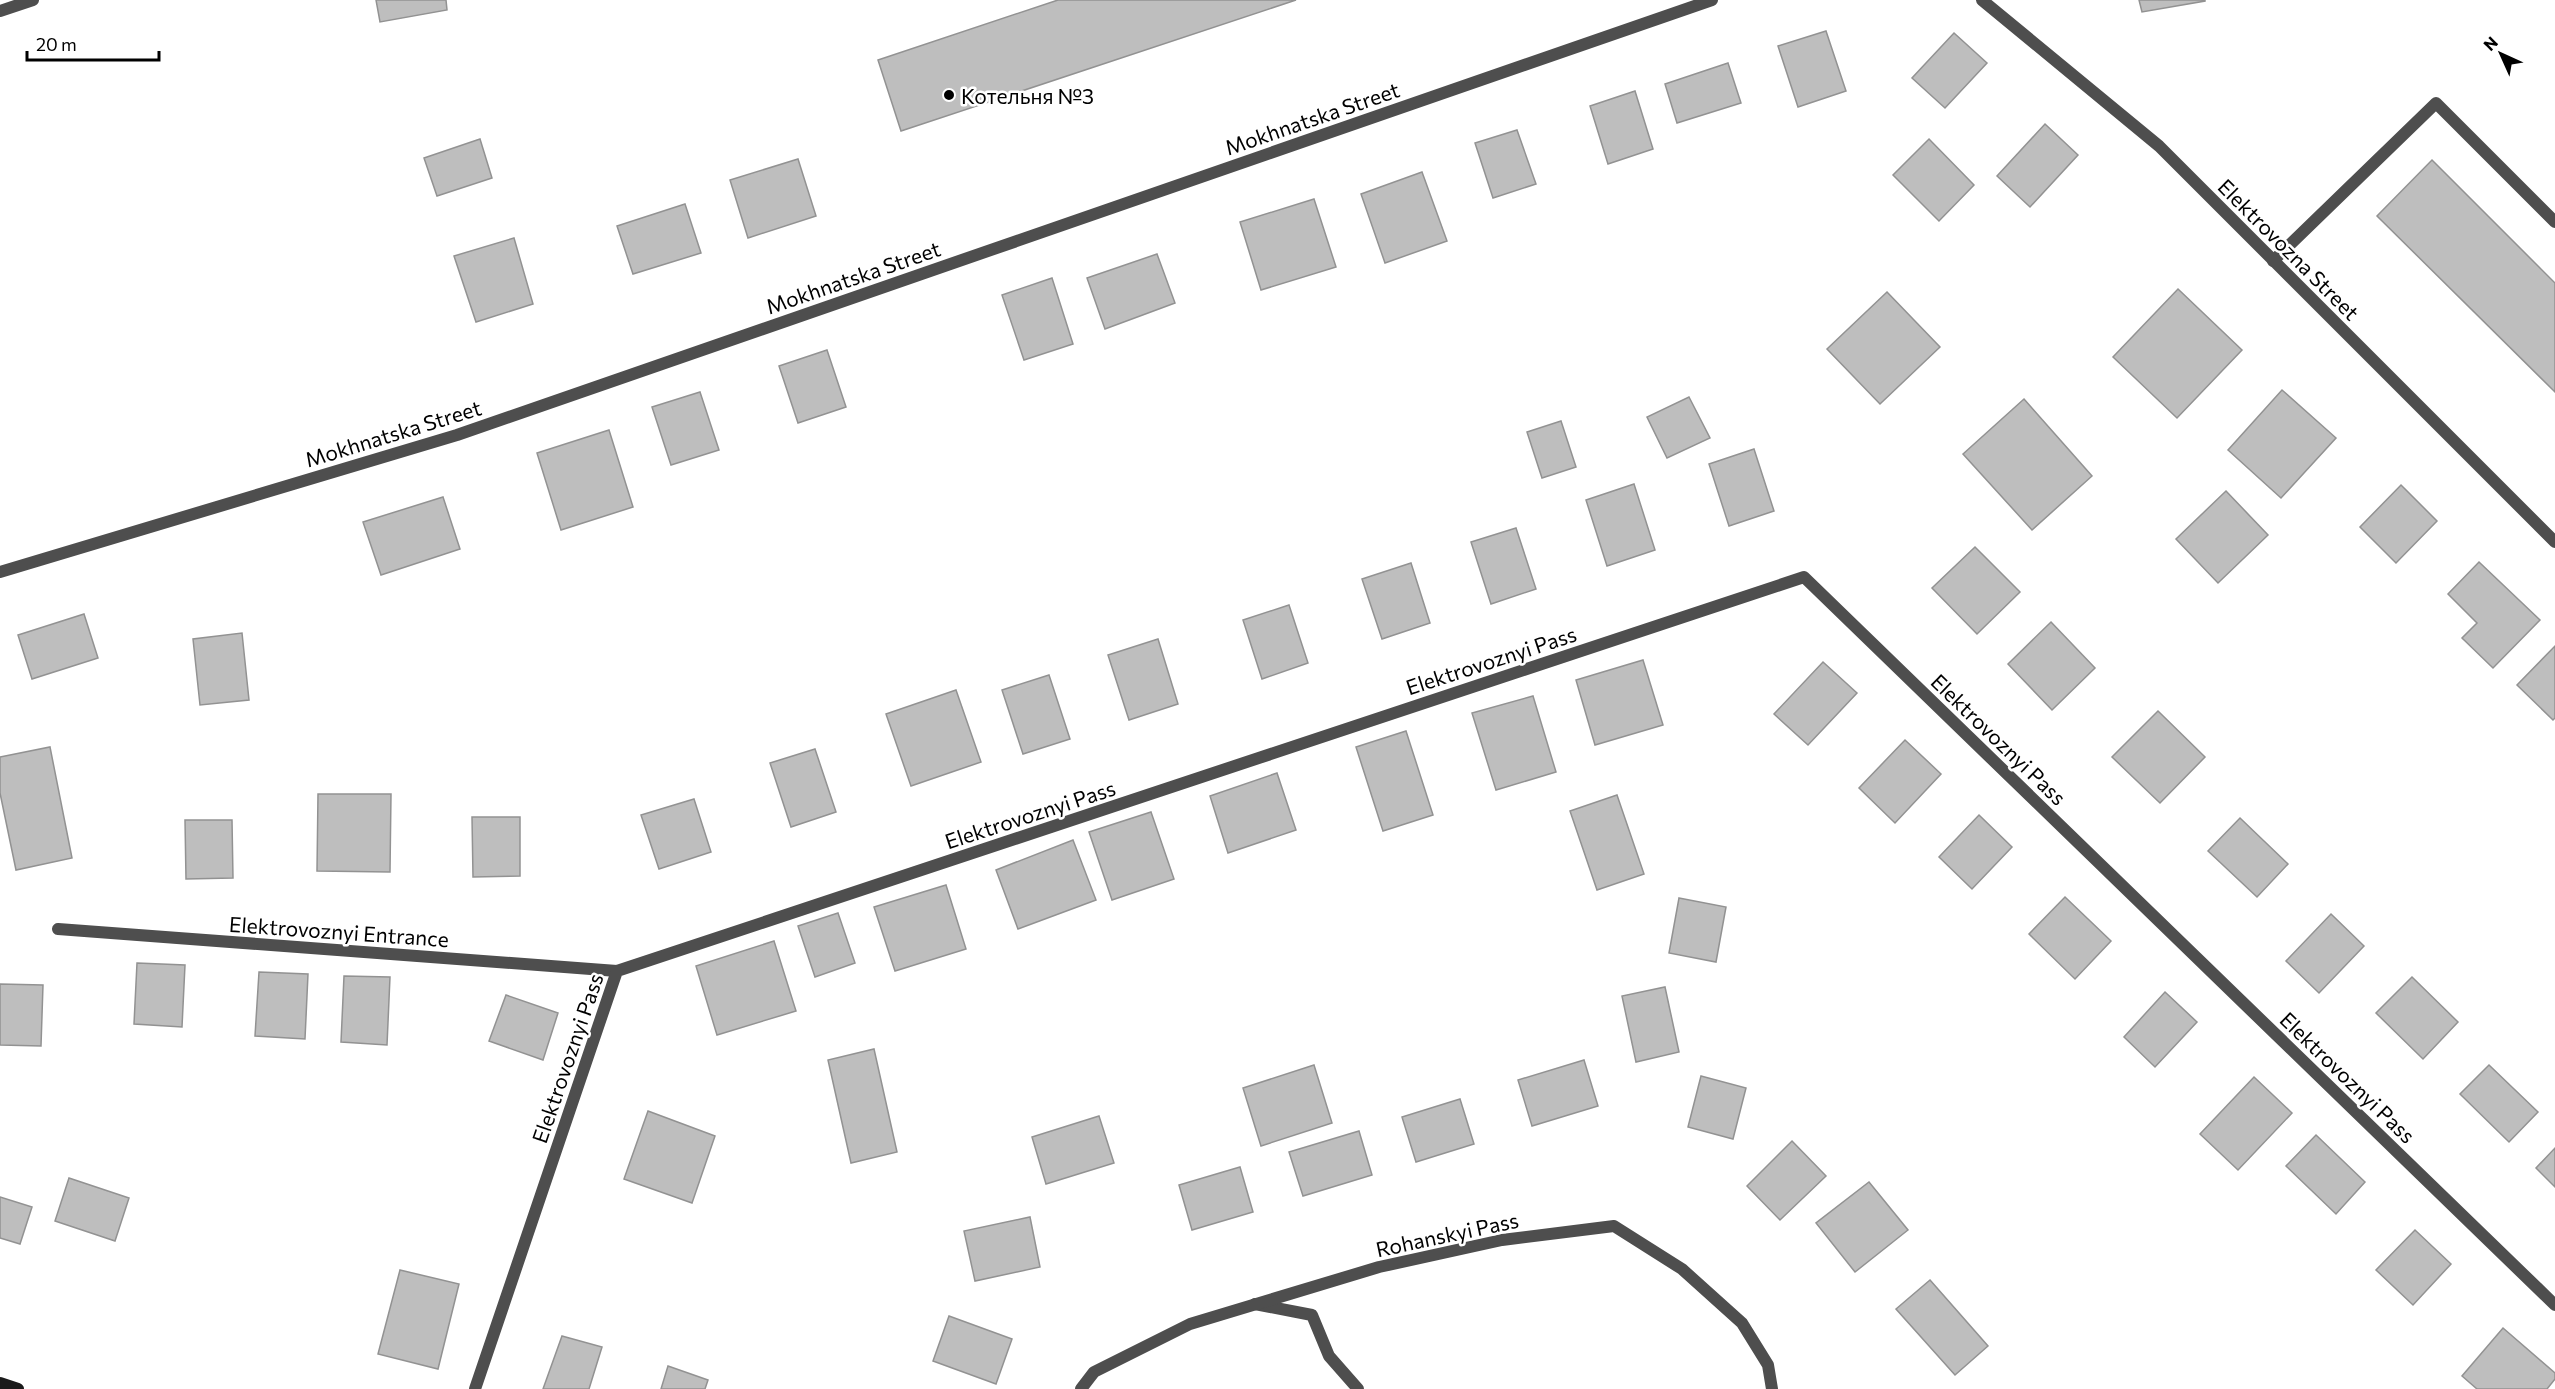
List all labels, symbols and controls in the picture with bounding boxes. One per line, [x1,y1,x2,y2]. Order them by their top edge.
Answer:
scale bar [27,24,159,62]
north arrow [2471,24,2531,84]
text: N [2479,32,2501,54]
text: 20 m [36,33,77,55]
street label: Mokhnatska Street [1221,76,1403,160]
place label: Котельня №3 [961,83,1094,108]
marker: Котельня №3 [942,88,956,102]
street label: Elektrovozna Street [2213,173,2365,325]
street label: Mokhnatska Street [762,235,944,319]
street label: Mokhnatska Street [302,394,484,472]
street label: Elektrovoznyi Pass [1403,621,1579,699]
street label: Elektrovoznyi Pass [1926,668,2072,810]
street label: Elektrovoznyi Pass [942,775,1118,853]
street label: Elektrovoznyi Entrance [228,911,450,951]
street label: Elektrovoznyi Pass [526,970,608,1146]
street label: Elektrovoznyi Pass [2275,1006,2421,1148]
street label: Rohanskyi Pass [1373,1207,1521,1261]

